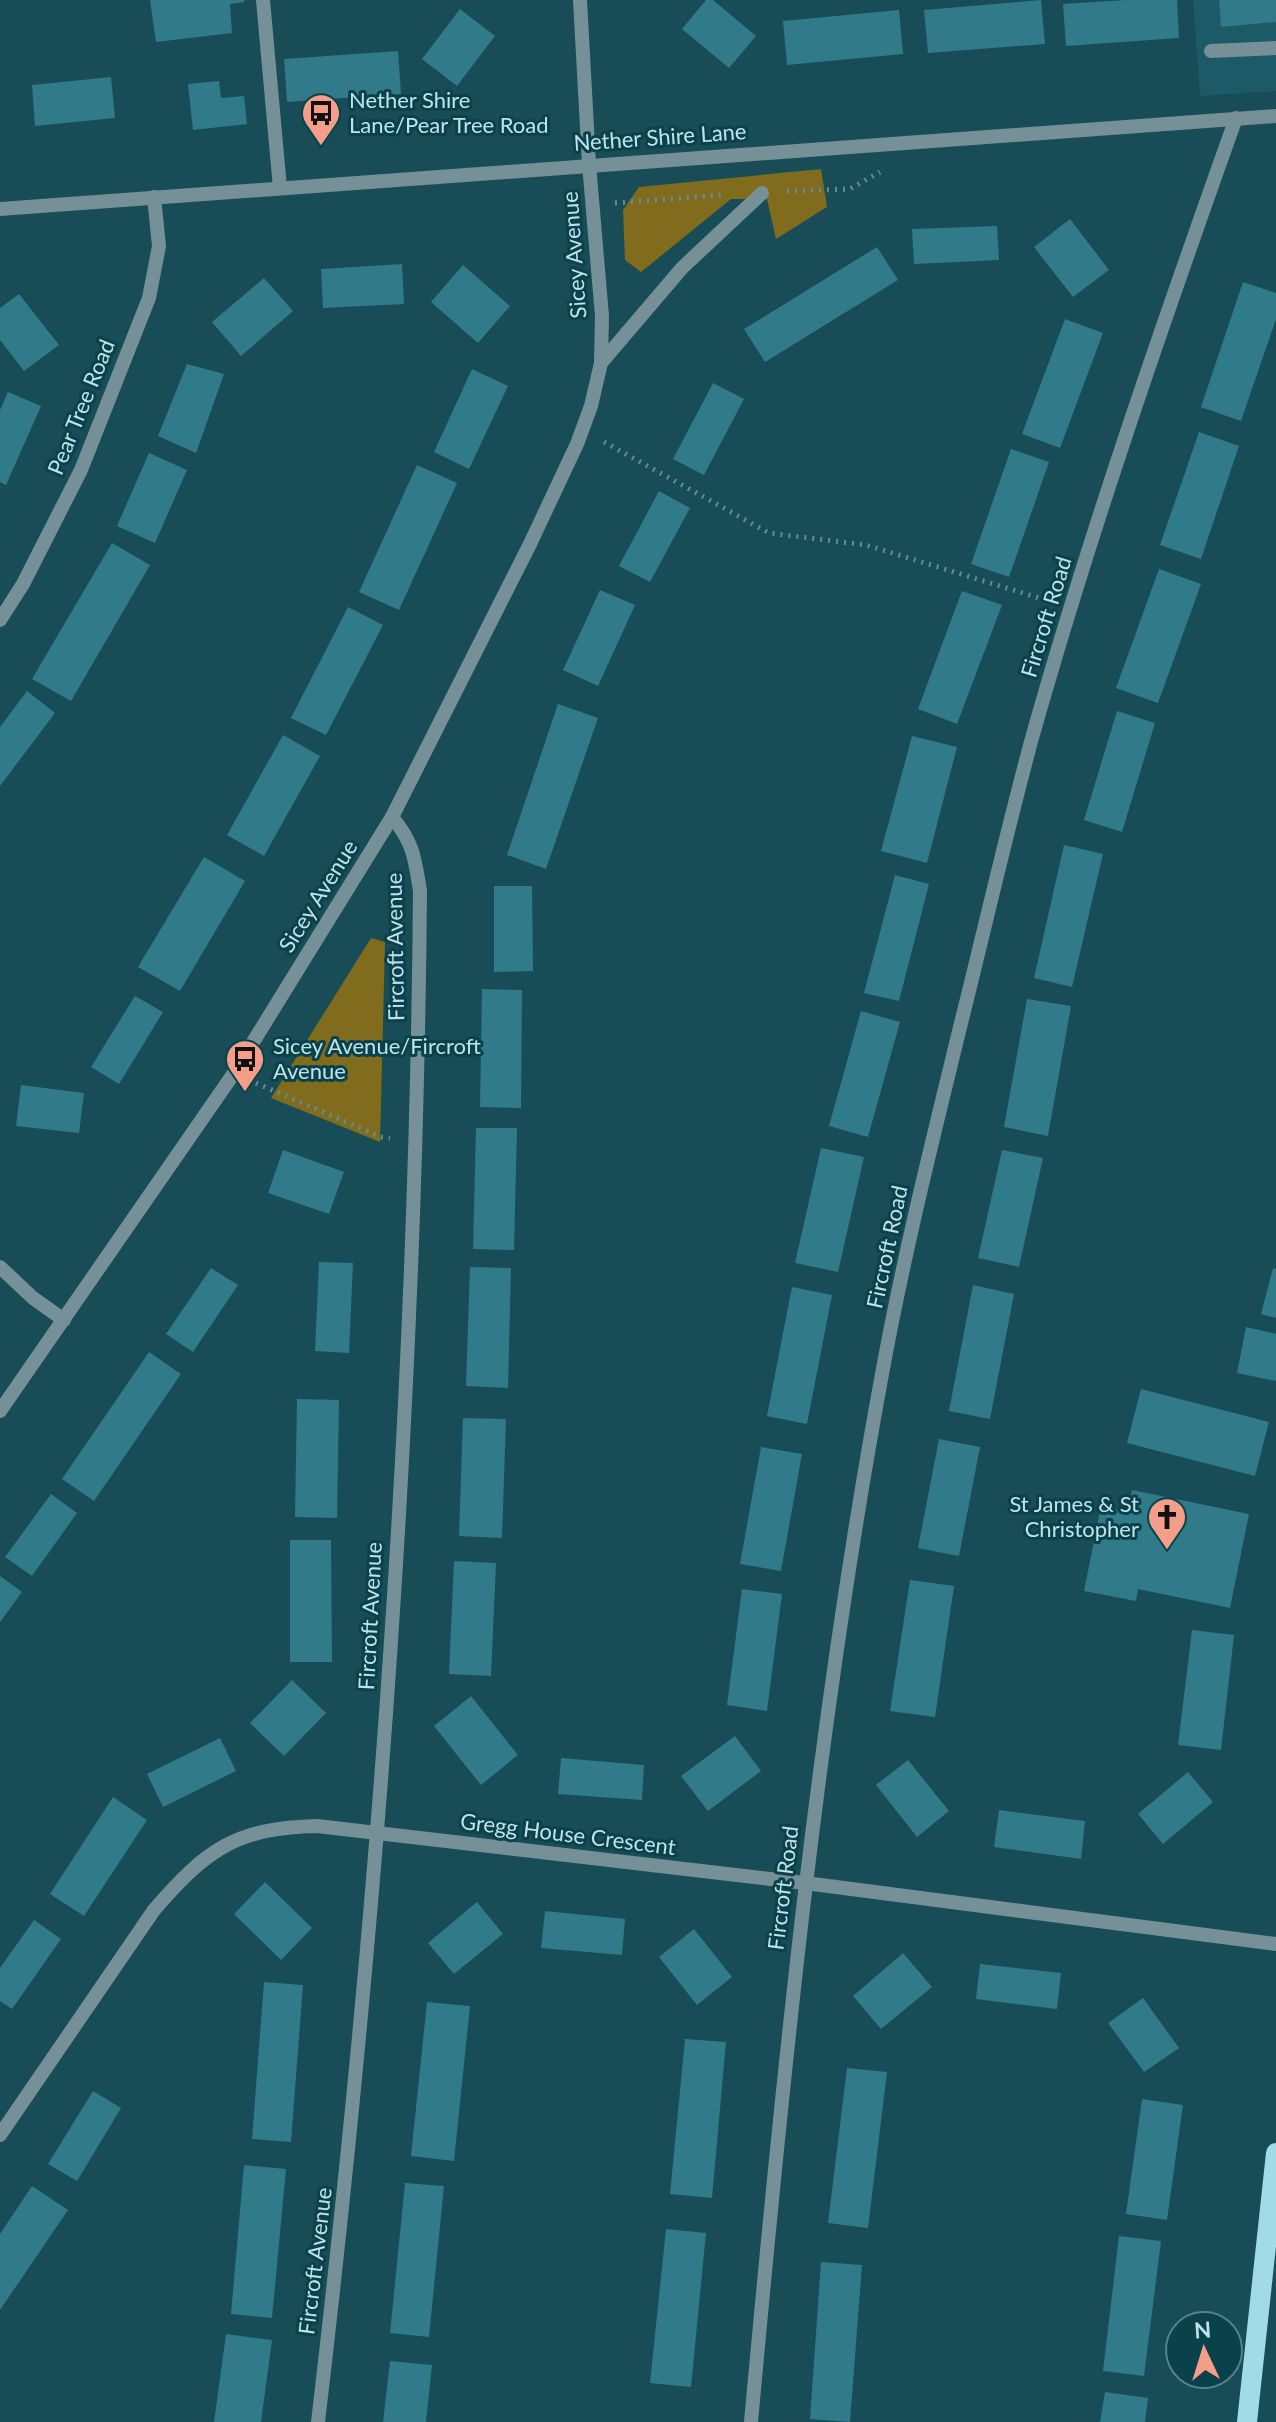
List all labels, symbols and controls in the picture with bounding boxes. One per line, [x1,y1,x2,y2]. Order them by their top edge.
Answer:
place label: Nether Shire Lane/Pear Tree Road [349,86,549,138]
bus stop icon: Nether Shire Lane/Pear Tree Road [300,92,342,147]
street label: Nether Shire Lane [573,117,747,156]
street label: Sicey Avenue [556,191,591,319]
street label: Pear Tree Road [41,335,120,478]
street label: Fircroft Road [1014,553,1077,681]
street label: Sicey Avenue [272,835,363,957]
street label: Fircroft Avenue [380,873,409,1021]
place label: Sicey Avenue/Fircroft Avenue [273,1032,481,1084]
bus stop icon: Sicey Avenue/Fircroft Avenue [224,1038,266,1093]
street label: Fircroft Road [860,1183,913,1311]
place label: St James & St Christopher [1009,1490,1139,1542]
church icon: St James & St Christopher [1146,1496,1188,1551]
street label: Fircroft Avenue [352,1541,387,1691]
street label: Gregg House Crescent [459,1807,677,1860]
street label: Fircroft Road [761,1824,804,1952]
street label: Fircroft Avenue [292,2186,337,2336]
north arrow [1164,2310,1244,2390]
text: N [1193,2315,1212,2344]

